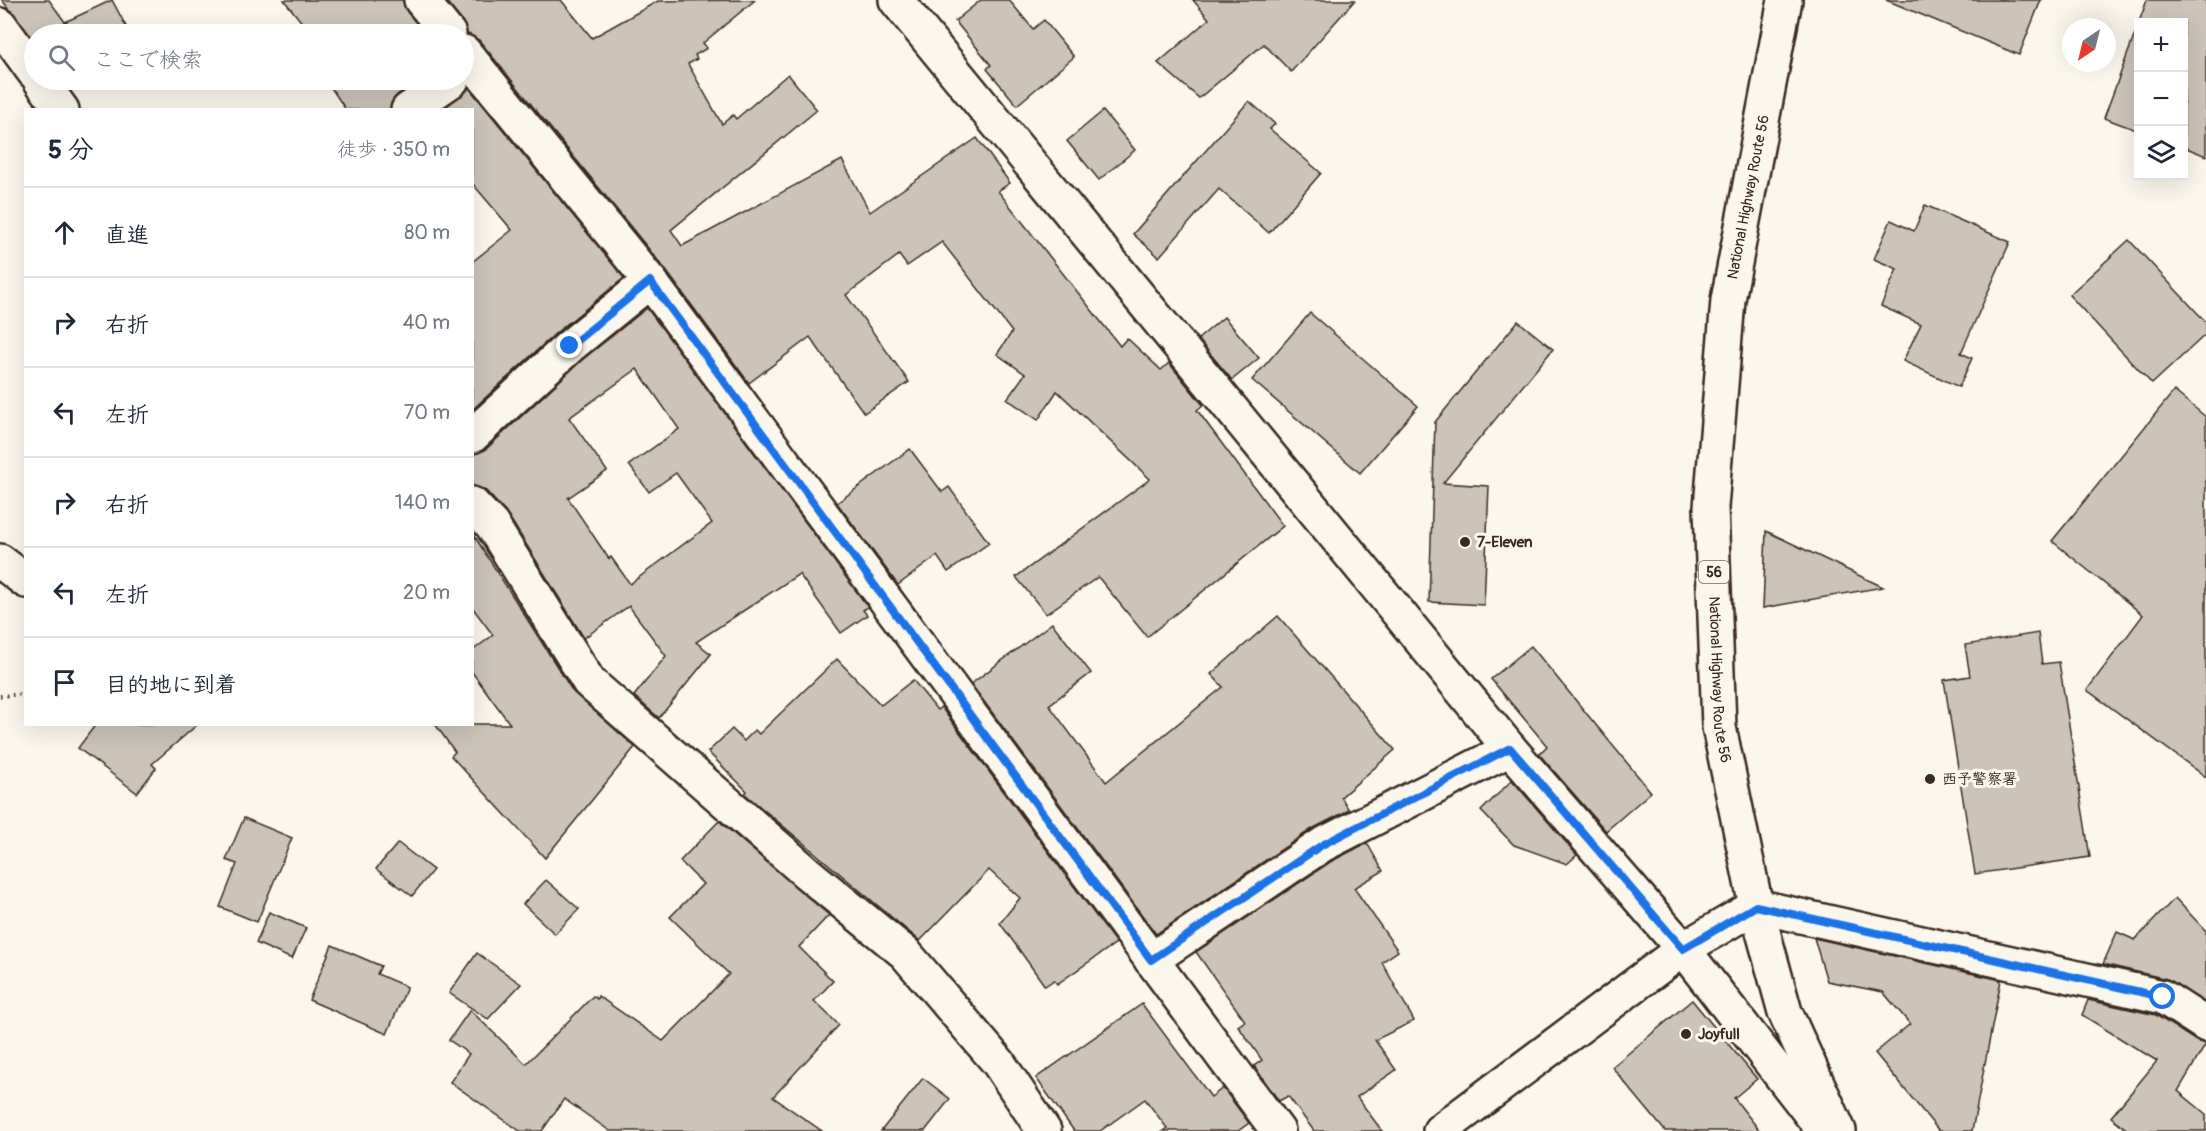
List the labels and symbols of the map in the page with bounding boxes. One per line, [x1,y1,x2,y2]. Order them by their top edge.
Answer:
north arrow [2062,18,2116,72]
street label: National Highway Route 56 [1723,113,1774,281]
route end [556,332,582,358]
place label: 7-Eleven [1477,533,1533,552]
marker: 7-Eleven [1458,535,1472,549]
road number: 56 [1699,561,1729,583]
street label: National Highway Route 56 [1704,596,1735,765]
place label: 西予警察署 [1942,770,2017,789]
marker: 西予警察署 [1923,772,1937,786]
route start [2149,983,2175,1009]
place label: Joyfull [1698,1025,1740,1044]
marker: Joyfull [1679,1027,1693,1041]

